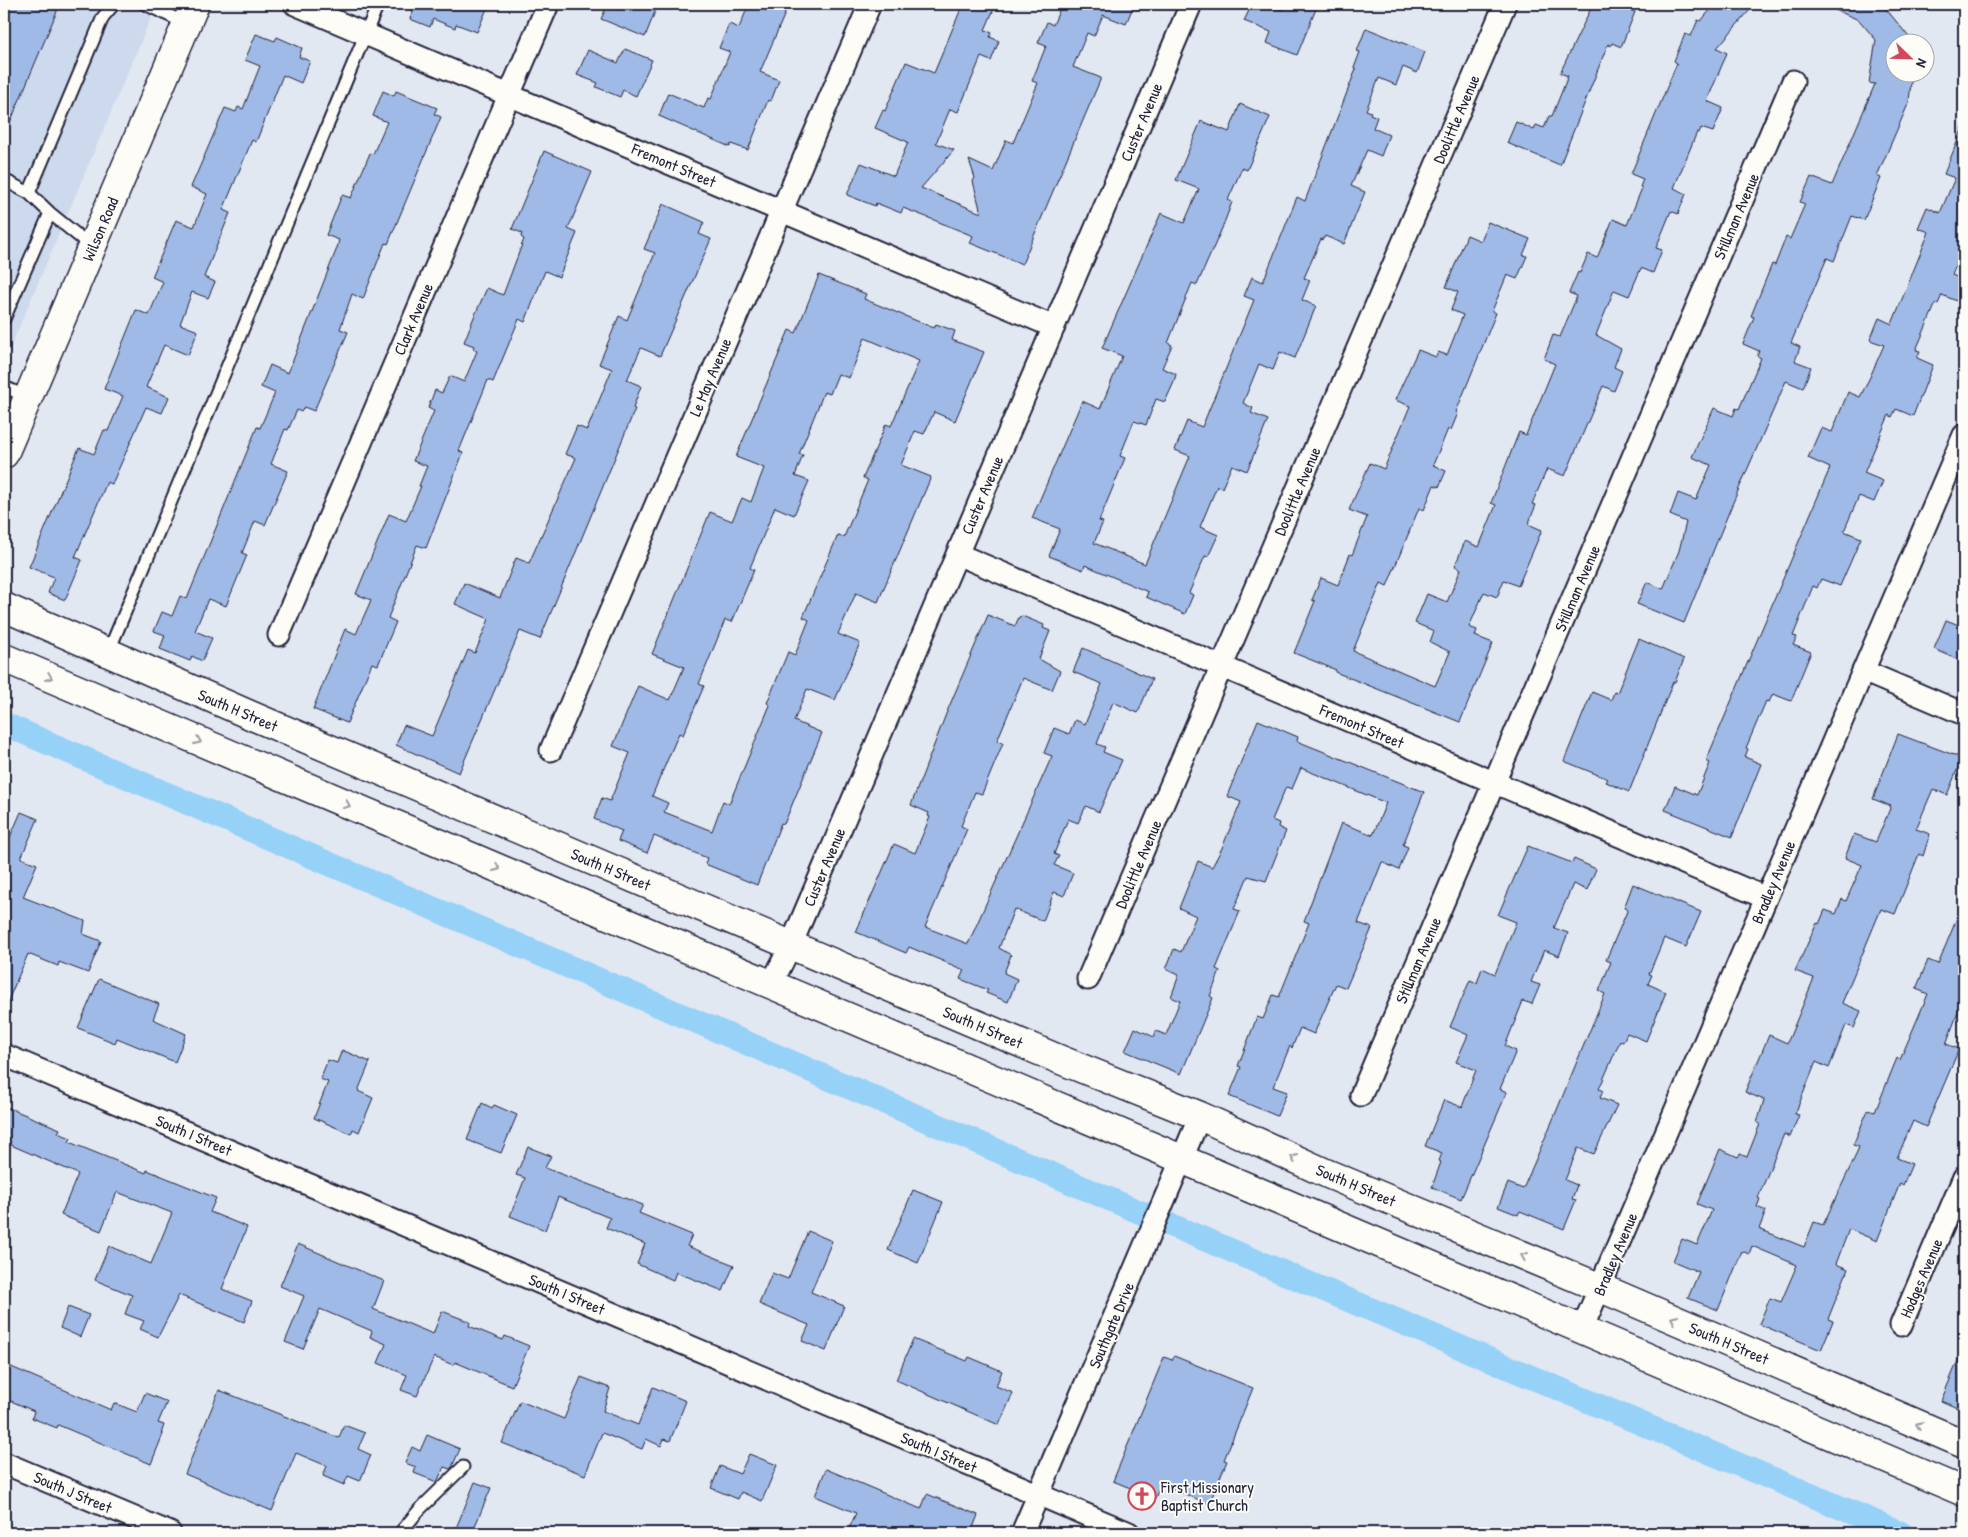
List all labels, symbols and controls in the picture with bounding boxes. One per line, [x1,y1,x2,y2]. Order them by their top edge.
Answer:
north arrow [1886,32,1936,82]
text: N [1912,56,1933,71]
street label: Doolittle Avenue [1427,71,1485,167]
street label: Custer Avenue [1115,79,1168,165]
street label: Fremont Street [628,137,720,193]
street label: Stillman Avenue [1708,169,1764,263]
street label: Wilson Road [77,194,123,264]
street label: Clark Avenue [388,279,438,358]
street label: Le May Avenue [684,334,737,419]
street label: Doolittle Avenue [1268,443,1326,539]
street label: Custer Avenue [956,452,1009,538]
street label: Stillman Avenue [1549,541,1605,635]
one-way arrow [44,671,53,682]
street label: South H Street [195,683,282,737]
street label: Fremont Street [1316,698,1408,754]
one-way arrow [193,735,202,746]
one-way arrow [342,798,351,809]
street label: Doolittle Avenue [1109,816,1167,912]
street label: Custer Avenue [798,824,851,910]
street label: Bradley Avenue [1746,836,1801,927]
street label: South H Street [568,842,655,896]
one-way arrow [492,862,501,873]
street label: Stillman Avenue [1390,913,1446,1007]
street label: South H Street [940,1000,1027,1054]
street label: South I Street [153,1109,236,1161]
one-way arrow [1290,1154,1299,1165]
street label: South H Street [1313,1158,1400,1212]
street label: Bradley Avenue [1588,1208,1643,1299]
street label: Hodges Avenue [1894,1234,1948,1321]
one-way arrow [1520,1251,1529,1262]
street label: South I Street [526,1268,609,1320]
street label: Southgate Drive [1083,1278,1139,1371]
one-way arrow [1670,1315,1679,1326]
street label: South H Street [1686,1316,1773,1370]
one-way arrow [1915,1421,1924,1432]
street label: South I Street [898,1426,981,1478]
street label: South J Street [31,1466,116,1519]
place label: First Missionary Baptist Church [1160,1476,1254,1516]
church icon: First Missionary Baptist Church [1127,1481,1157,1511]

